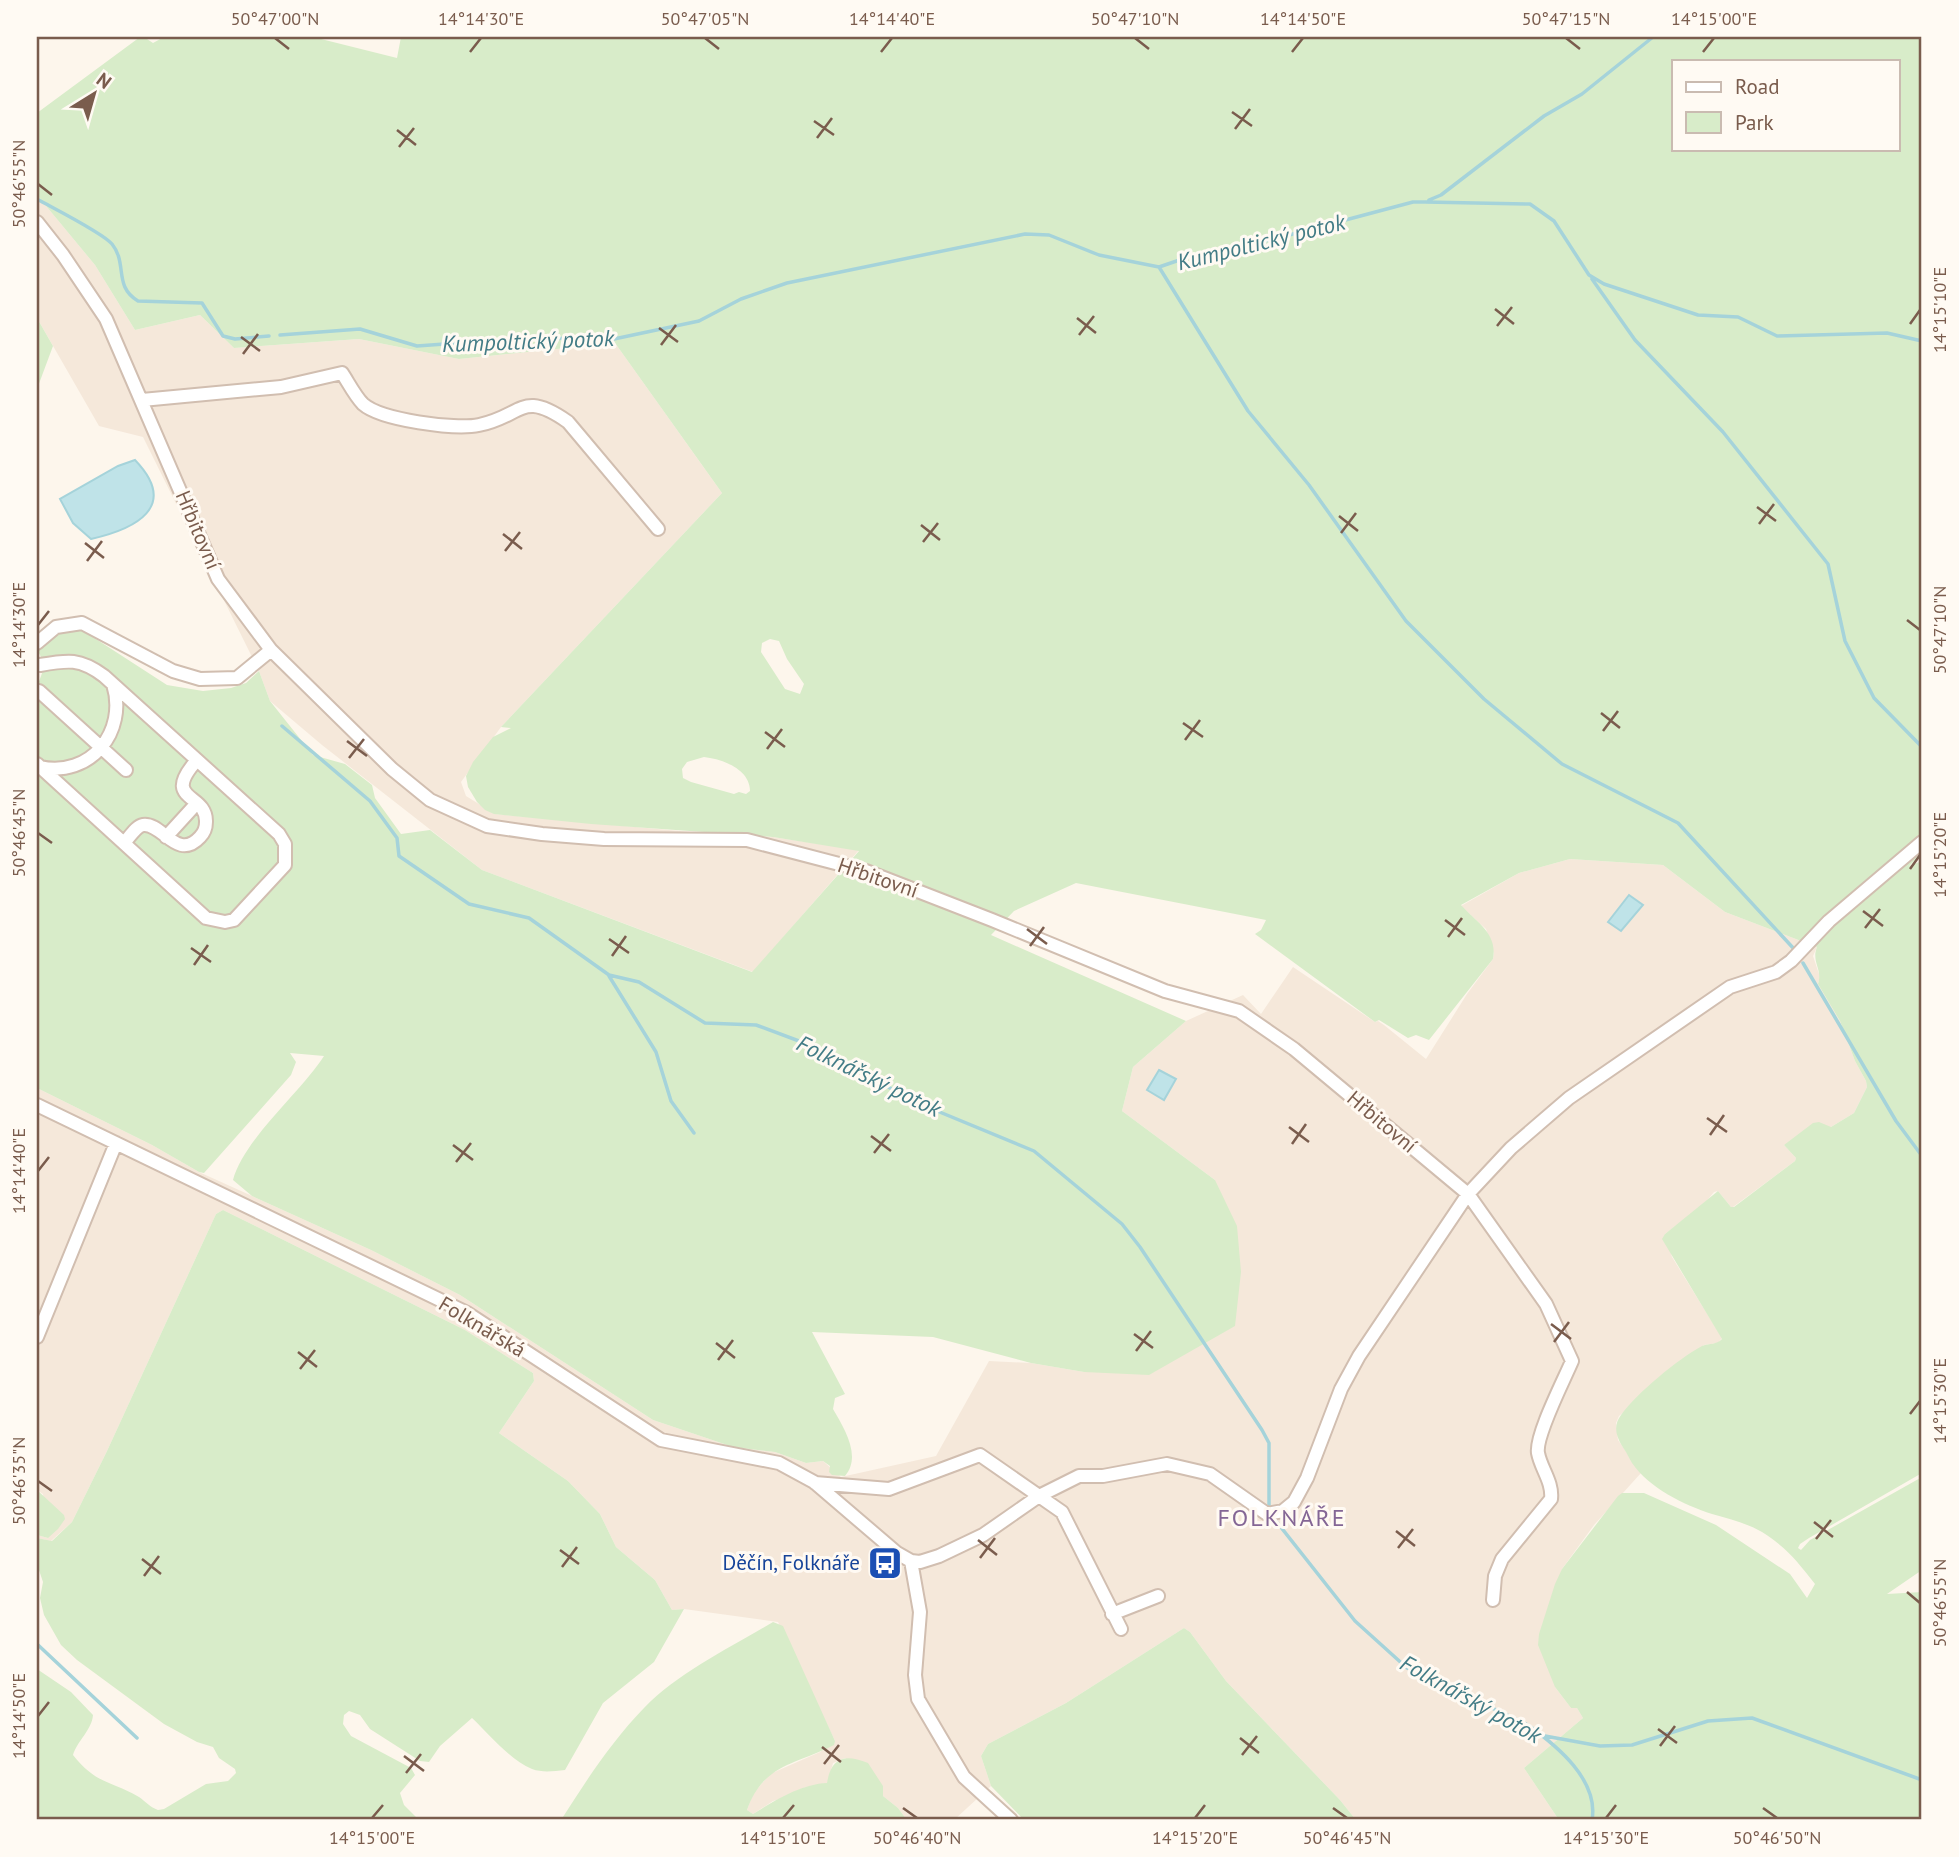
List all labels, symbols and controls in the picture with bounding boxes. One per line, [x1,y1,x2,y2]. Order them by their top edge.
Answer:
text: 50°47'00"N [231,7,319,30]
text: 14°14'30"E [438,7,524,30]
text: 50°47'05"N [661,7,749,30]
text: 14°14'40"E [849,7,935,30]
text: 50°47'10"N [1091,7,1179,30]
text: 14°14'50"E [1260,7,1346,30]
text: 50°47'15"N [1522,7,1610,30]
text: 14°15'00"E [1671,7,1757,30]
north arrow [60,60,130,130]
legend [1672,60,1899,150]
text: N [92,67,116,94]
text: Road [1735,73,1779,100]
text: Park [1735,109,1774,136]
text: 50°46'55"N [7,140,30,228]
water label: Kumpoltický potok [1174,206,1350,276]
text: 14°15'10"E [1928,267,1951,353]
water label: Kumpoltický potok [441,323,616,358]
street label: Hřbitovní [170,486,227,574]
text: 14°14'30"E [7,582,30,668]
text: 50°47'10"N [1928,586,1951,674]
text: 50°46'45"N [7,789,30,877]
text: 14°15'20"E [1928,812,1951,898]
street label: Hřbitovní [834,851,922,904]
water label: Folknářský potok [792,1028,948,1124]
street label: Hřbitovní [1342,1084,1423,1159]
text: 14°14'40"E [7,1128,30,1214]
street label: Folknářská [434,1290,531,1363]
text: 14°15'30"E [1928,1358,1951,1444]
text: 50°46'35"N [7,1437,30,1525]
district label: FOLKNÁŘE [1217,1502,1347,1533]
bus stop icon: Děčín, Folknáře [866,1544,904,1582]
place label: Děčín, Folknáře [723,1549,860,1576]
text: 50°46'55"N [1928,1559,1951,1647]
water label: Folknářský potok [1395,1648,1548,1750]
text: 14°14'50"E [7,1673,30,1759]
text: 14°15'00"E [329,1826,415,1849]
text: 14°15'10"E [740,1826,826,1849]
text: 50°46'40"N [873,1826,961,1849]
text: 14°15'20"E [1152,1826,1238,1849]
text: 50°46'45"N [1303,1826,1391,1849]
text: 14°15'30"E [1563,1826,1649,1849]
text: 50°46'50"N [1733,1826,1821,1849]

